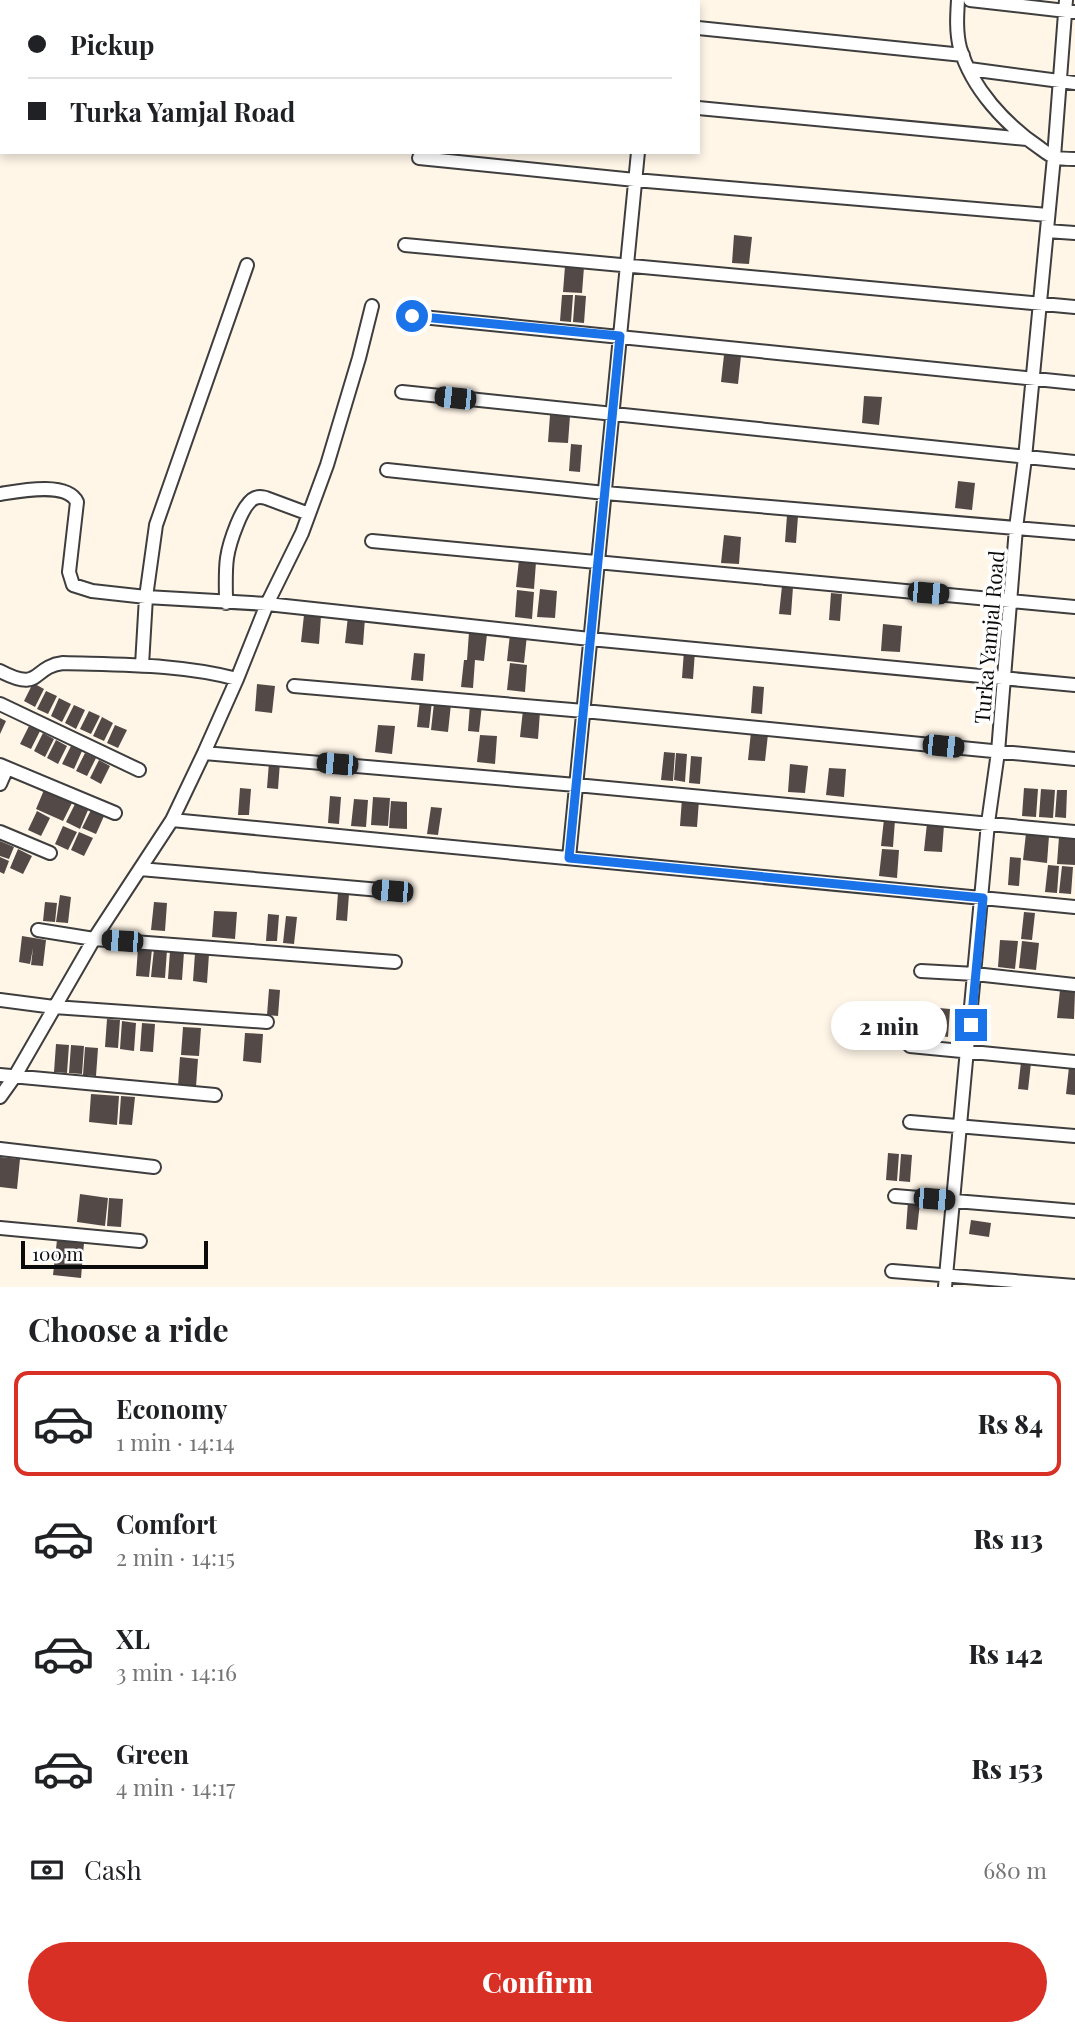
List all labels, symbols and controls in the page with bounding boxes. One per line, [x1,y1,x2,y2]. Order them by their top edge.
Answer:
text: Pickup [70,27,154,62]
text: Turka Yamjal Road [70,94,295,129]
route start [396,300,428,332]
car [434,385,477,411]
street label: Turka Yamjal Road [966,549,1010,725]
car [907,581,950,605]
car [922,733,965,759]
car [316,752,359,776]
car [371,879,414,903]
car [101,929,144,953]
callout: 2 min [831,1000,946,1050]
route end [955,1009,987,1041]
text: 2 min [859,1010,919,1041]
car [913,1187,956,1211]
scale bar [21,1238,208,1270]
text: 100 m [32,1240,83,1266]
text: Choose a ride [28,1307,229,1350]
text: Economy [116,1391,227,1426]
icon: car [32,1392,95,1455]
text: Rs 84 [978,1406,1043,1441]
text: 1 min · 14:14 [116,1426,235,1457]
text: Comfort [116,1506,217,1541]
icon: car [32,1507,95,1570]
text: Rs 113 [973,1521,1043,1556]
text: 2 min · 14:15 [116,1541,235,1572]
text: XL [116,1621,150,1656]
icon: car [32,1622,95,1685]
text: Rs 142 [968,1636,1043,1671]
text: 3 min · 14:16 [116,1656,237,1687]
text: Green [116,1736,189,1771]
icon: car [32,1737,95,1800]
text: Rs 153 [971,1751,1043,1786]
text: 4 min · 14:17 [116,1771,235,1802]
icon: cash [28,1851,66,1889]
text: Cash [84,1852,142,1887]
text: 680 m [983,1854,1047,1885]
button: Confirm [28,1942,1047,2022]

